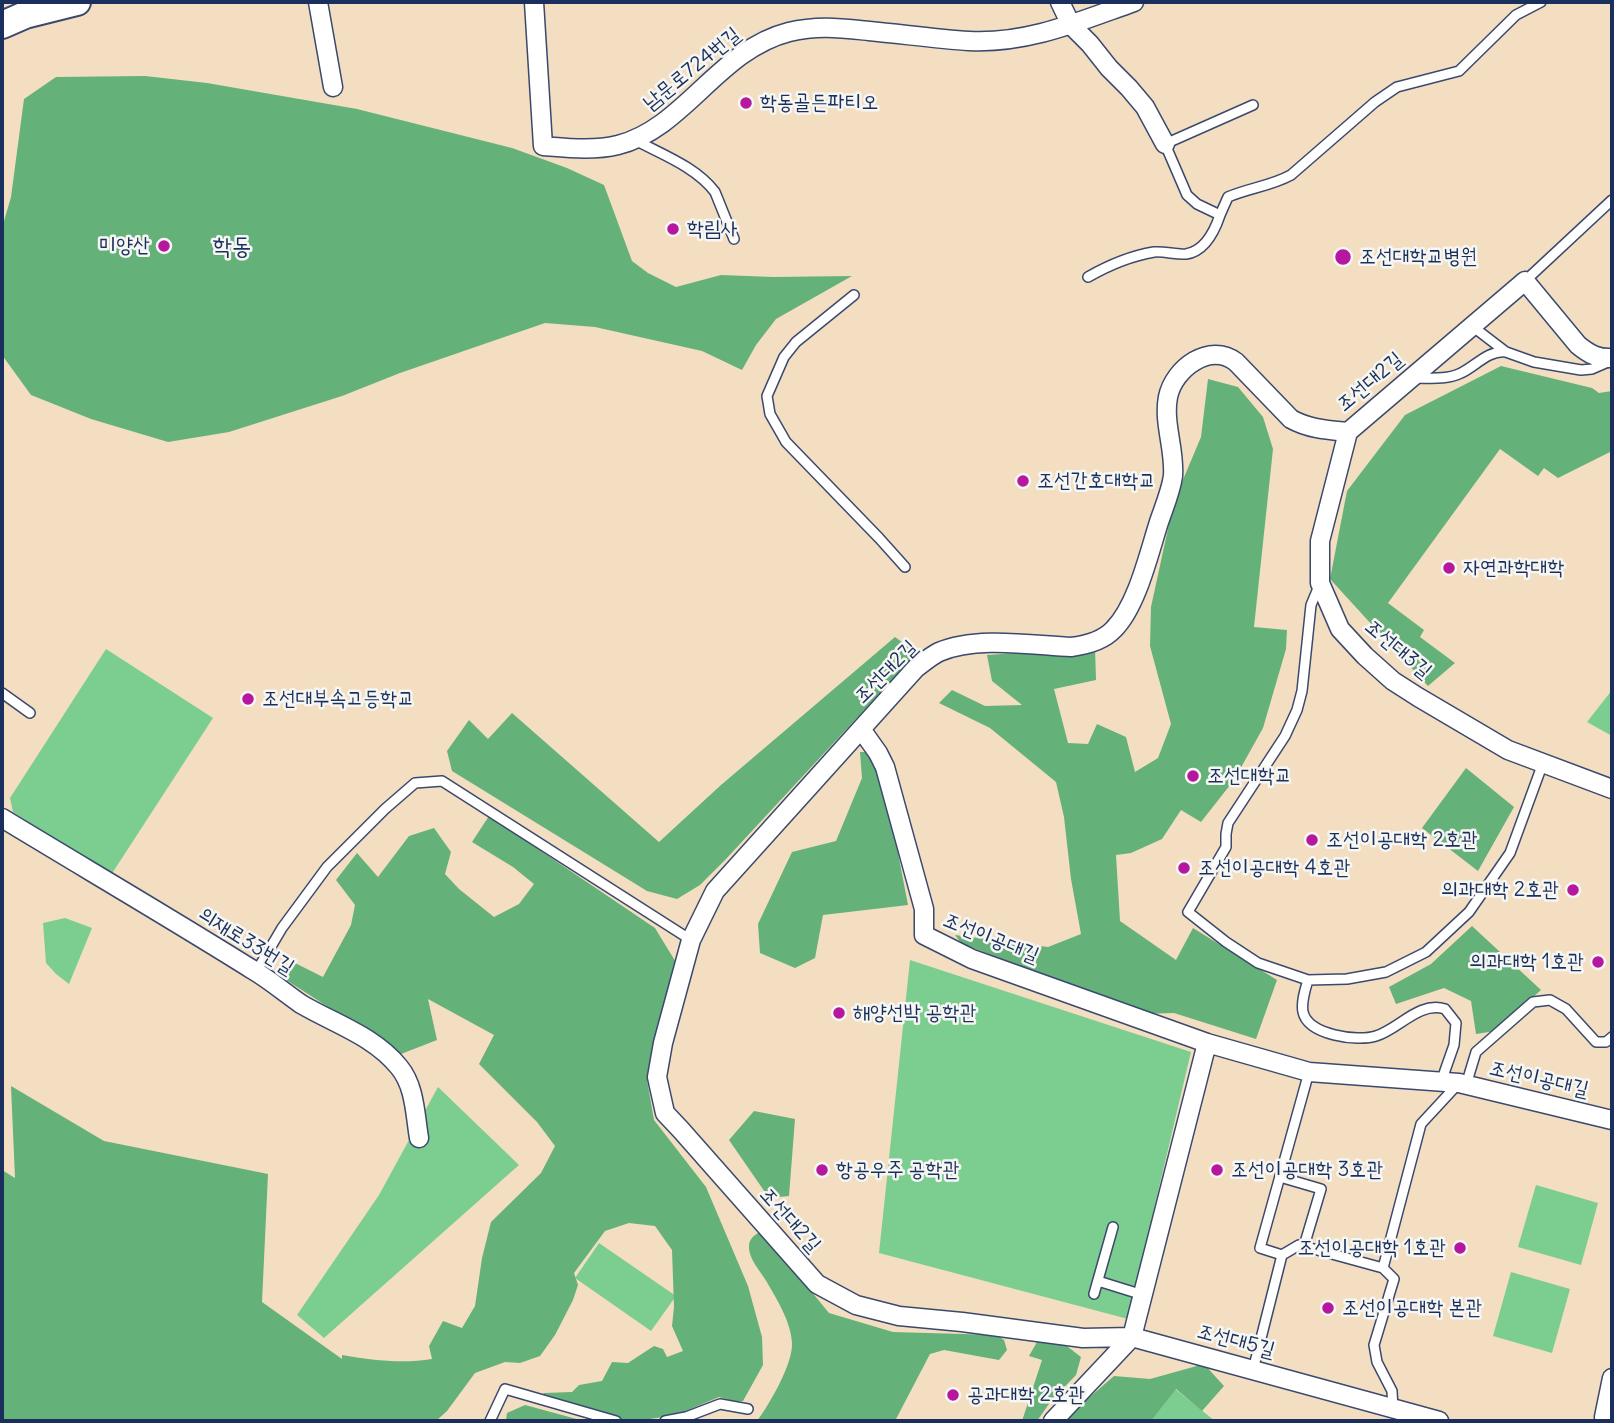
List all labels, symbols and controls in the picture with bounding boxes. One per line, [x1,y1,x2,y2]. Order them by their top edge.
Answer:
street label: 남문로724번길 [638,22,746,116]
place label: 학동골든파티오 [760,90,878,116]
marker: 학동골든파티오 [738,95,754,111]
place label: 학림사 [687,216,738,242]
marker: 학림사 [665,221,681,237]
place label: 미양산 [99,233,150,259]
district label: 학동 [213,233,251,261]
marker: 미양산 [156,238,172,254]
place label: 조선대학교병원 [1359,244,1477,270]
marker: 조선대학교병원 [1333,247,1353,267]
street label: 조선대2길 [1332,347,1408,417]
place label: 조선간호대학교 [1037,468,1155,494]
marker: 조선간호대학교 [1015,473,1031,489]
place label: 자연과학대학 [1463,555,1564,581]
marker: 자연과학대학 [1441,560,1457,576]
street label: 조선대3길 [1359,614,1437,684]
street label: 조선대2길 [849,635,923,709]
place label: 조선대부속고등학교 [262,686,414,712]
marker: 조선대부속고등학교 [240,691,256,707]
place label: 조선대학교 [1207,763,1291,789]
marker: 조선대학교 [1185,768,1201,784]
place label: 조선이공대학 2호관 [1326,827,1478,853]
marker: 조선이공대학 2호관 [1304,832,1320,848]
place label: 조선이공대학 4호관 [1198,855,1350,881]
marker: 조선이공대학 4호관 [1176,860,1192,876]
place label: 의과대학 2호관 [1441,877,1559,903]
marker: 의과대학 2호관 [1565,882,1581,898]
street label: 의재로33번길 [193,902,299,980]
street label: 조선이공대길 [939,907,1043,969]
place label: 의과대학 1호관 [1469,949,1584,975]
marker: 의과대학 1호관 [1590,954,1606,970]
place label: 해양선박 공학관 [853,1000,976,1026]
marker: 해양선박 공학관 [831,1005,847,1021]
street label: 조선이공대길 [1487,1055,1591,1103]
place label: 항공우주 공학관 [836,1157,959,1183]
place label: 조선이공대학 3호관 [1231,1157,1383,1183]
marker: 항공우주 공학관 [814,1162,830,1178]
marker: 조선이공대학 3호관 [1209,1162,1225,1178]
street label: 조선대2길 [754,1182,826,1258]
place label: 조선이공대학 1호관 [1297,1235,1446,1261]
marker: 조선이공대학 1호관 [1452,1240,1468,1256]
place label: 조선이공대학 본관 [1342,1295,1482,1321]
marker: 조선이공대학 본관 [1320,1300,1336,1316]
street label: 조선대5길 [1194,1319,1278,1363]
place label: 공과대학 2호관 [967,1382,1085,1408]
marker: 공과대학 2호관 [945,1387,961,1403]

